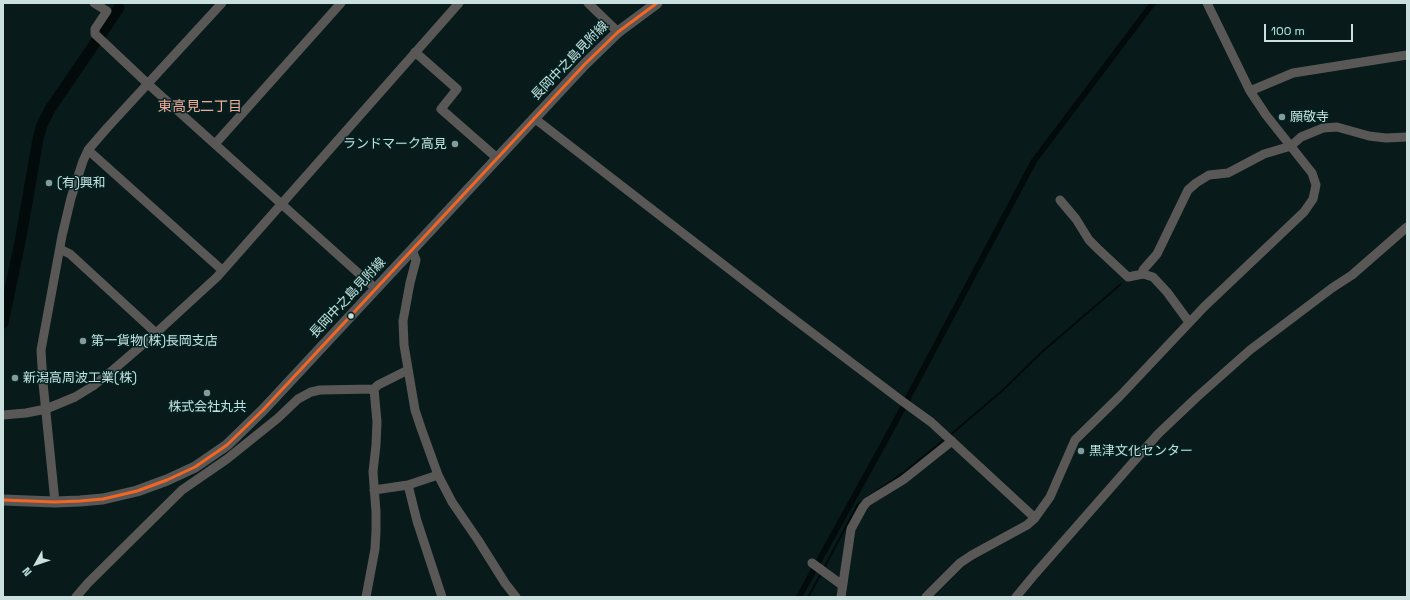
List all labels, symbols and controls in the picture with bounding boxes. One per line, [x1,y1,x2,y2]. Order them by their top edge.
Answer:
scale bar [1266,16,1355,42]
street label: 長岡中之島見附線 [528,18,612,104]
text: 100 m [1271,23,1305,39]
district label: 東高見二丁目 [158,99,242,115]
place label: 願敬寺 [1290,109,1329,125]
marker: 願敬寺 [1277,112,1287,122]
place label: ランドマーク高見 [343,136,447,152]
marker: ランドマーク高見 [450,139,460,149]
place label: (有)興和 [57,175,106,191]
marker: (有)興和 [44,178,54,188]
street label: 長岡中之島見附線 [307,255,389,341]
unlabelled marker [346,311,356,321]
place label: 第一貨物(株)長岡支店 [91,333,218,349]
marker: 第一貨物(株)長岡支店 [78,336,88,346]
place label: 新潟高周波工業(株) [23,370,137,386]
marker: 新潟高周波工業(株) [10,373,20,383]
marker: 株式会社丸共 [202,388,212,398]
place label: 株式会社丸共 [168,399,246,415]
place label: 黒津文化センター [1089,443,1193,459]
marker: 黒津文化センター [1076,446,1086,456]
north arrow [16,544,56,584]
text: N [19,564,35,579]

